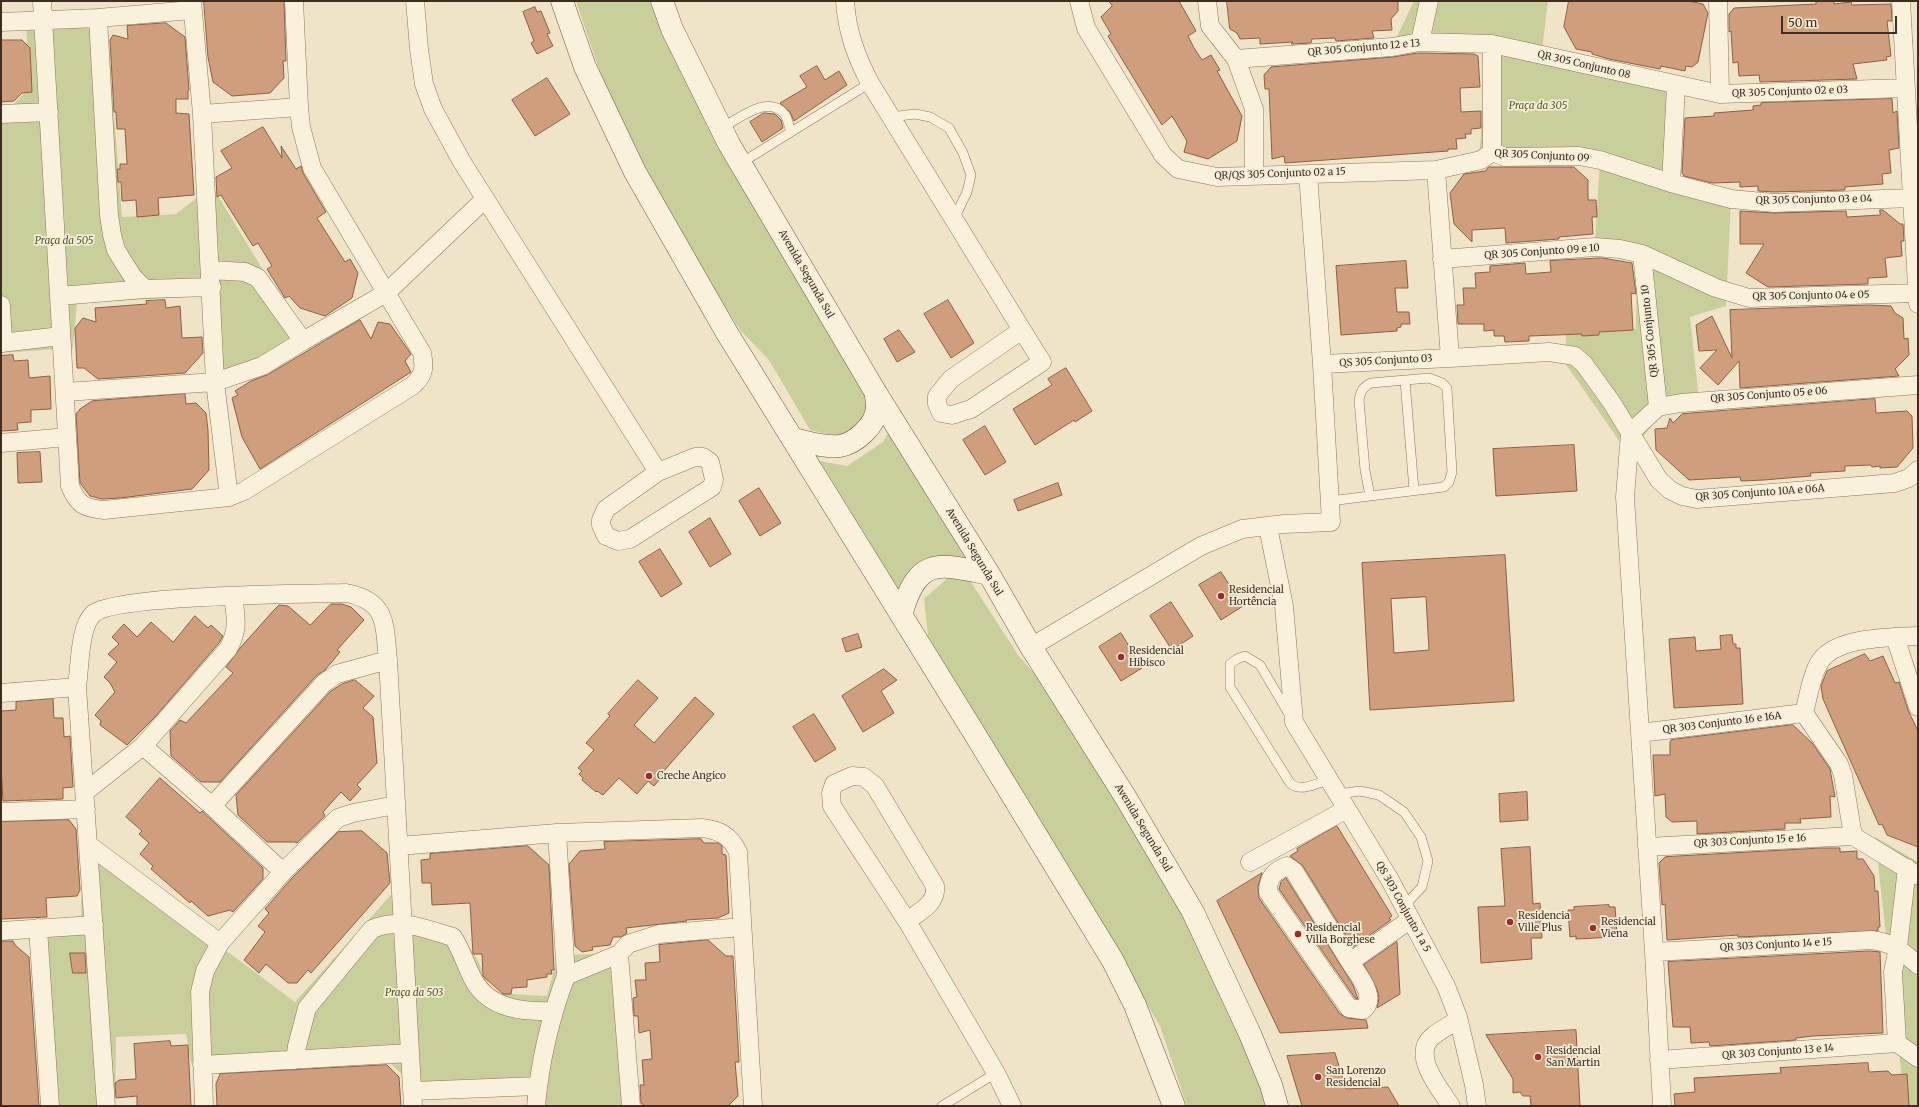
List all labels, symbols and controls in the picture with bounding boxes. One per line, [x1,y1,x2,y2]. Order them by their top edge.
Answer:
scale bar [1783,8,1899,34]
text: 50 m [1788,15,1817,30]
street label: QR 305 Conjunto 12 e 13 [1307,37,1421,59]
street label: QR 305 Conjunto 08 [1536,48,1632,82]
street label: QR 305 Conjunto 02 e 03 [1732,84,1848,100]
park label: Praça da 305 [1509,100,1567,112]
street label: QR 305 Conjunto 09 [1494,148,1590,164]
street label: QR/QS 305 Conjunto 02 a 15 [1214,166,1346,182]
street label: QR 305 Conjunto 03 e 04 [1756,193,1872,207]
street label: Avenida Segunda Sul [776,228,836,320]
park label: Praça da 505 [35,235,93,247]
street label: QR 305 Conjunto 09 e 10 [1484,242,1600,262]
street label: QR 305 Conjunto 10 [1639,284,1661,378]
street label: QR 305 Conjunto 04 e 05 [1752,289,1870,303]
street label: QS 305 Conjunto 03 [1339,353,1433,369]
street label: QR 305 Conjunto 05 e 06 [1710,385,1828,405]
street label: QR 305 Conjunto 10A e 06A [1695,483,1825,503]
street label: Avenida Segunda Sul [943,506,1005,598]
place label: Residencial Hortência [1229,584,1284,608]
marker: Residencial Hortência [1216,591,1226,601]
place label: Residencial Hibisco [1129,645,1184,668]
marker: Residencial Hibisco [1116,652,1126,662]
street label: QR 303 Conjunto 16 e 16A [1662,710,1782,736]
place label: Creche Angico [657,770,726,782]
marker: Creche Angico [644,771,654,781]
street label: Avenida Segunda Sul [1112,782,1174,874]
street label: QR 303 Conjunto 15 e 16 [1694,832,1806,850]
street label: QS 303 Conjunto 1 a 5 [1373,860,1433,954]
place label: Residencia Ville Plus [1518,910,1570,934]
place label: Residencial Viena [1601,916,1656,940]
marker: Residencia Ville Plus [1505,917,1515,927]
place label: Residencial Villa Borghese [1306,922,1375,946]
marker: Residencial Viena [1588,923,1598,933]
marker: Residencial Villa Borghese [1293,929,1303,939]
street label: QR 303 Conjunto 14 e 15 [1720,936,1832,954]
park label: Praça da 503 [385,987,443,999]
street label: QR 303 Conjunto 13 e 14 [1722,1042,1834,1062]
place label: Residencial San Martin [1546,1045,1601,1068]
marker: Residencial San Martin [1533,1052,1543,1062]
place label: San Lorenzo Residencial [1326,1065,1386,1088]
marker: San Lorenzo Residencial [1313,1072,1323,1082]

